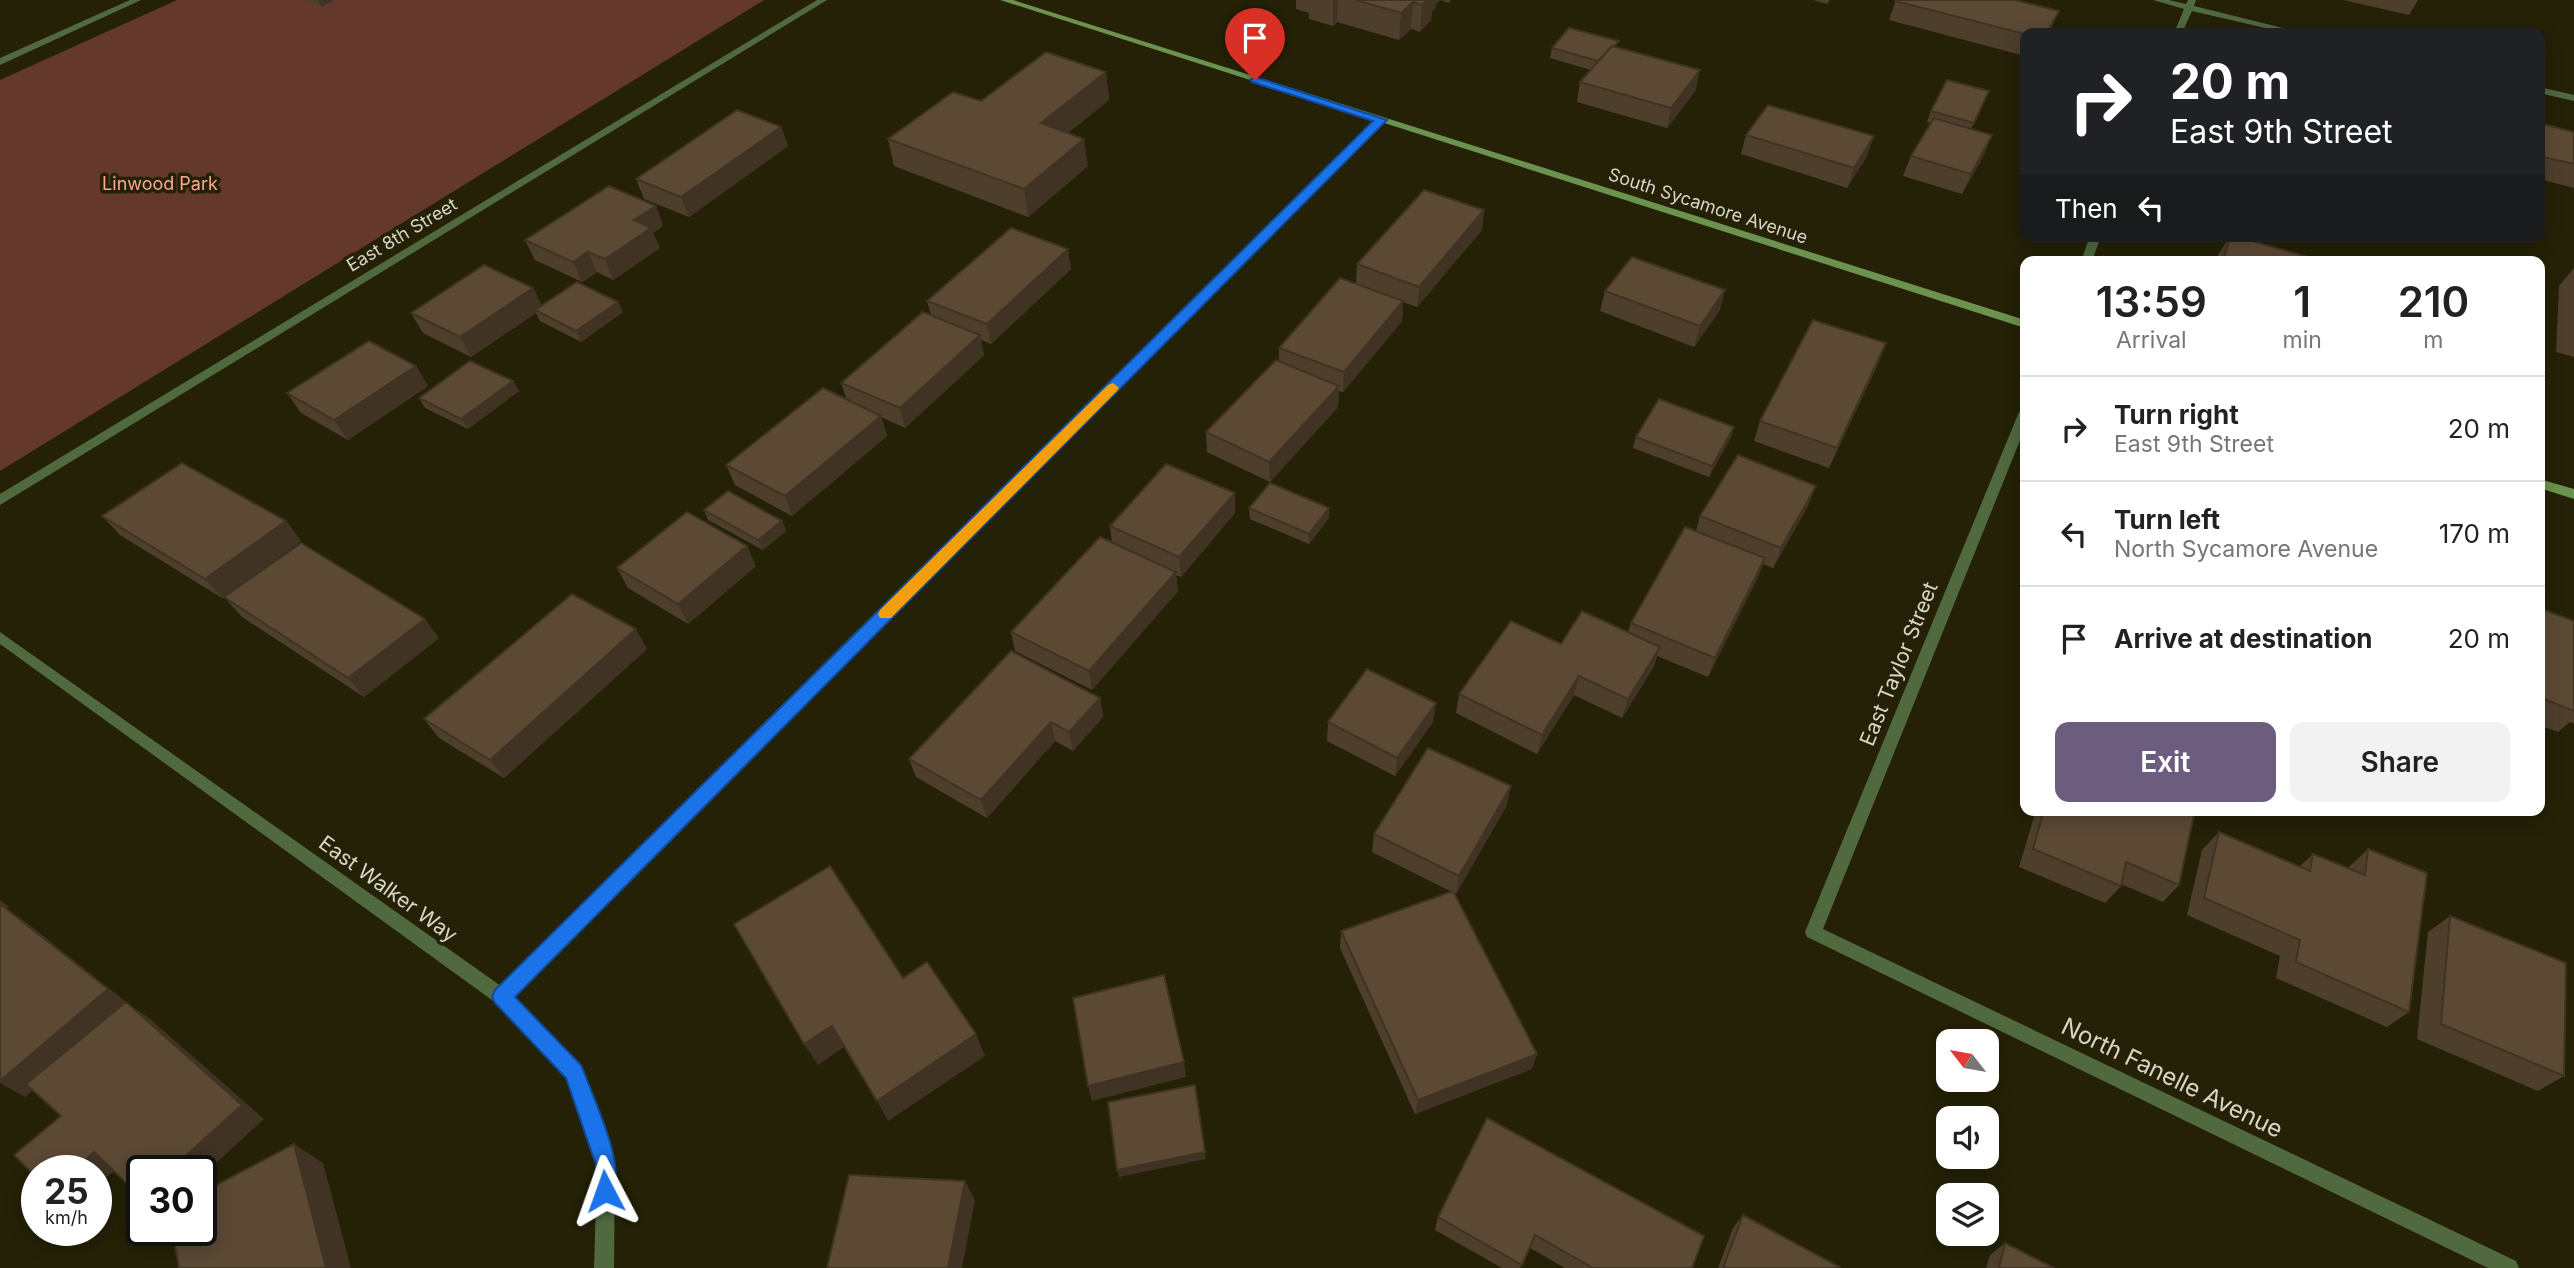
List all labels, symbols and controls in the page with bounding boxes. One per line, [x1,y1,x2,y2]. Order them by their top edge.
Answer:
pin [1225,8,1285,80]
icon: arrive [1236,19,1274,57]
text: 20 m [2170,52,2290,111]
icon: right [2055,56,2146,147]
text: East 9th Street [2170,112,2393,151]
street label: South Sycamore Avenue [1606,163,1810,248]
park label: Linwood Park [102,173,218,194]
icon: left [2132,189,2170,227]
street label: East 8th Street [343,193,461,276]
text: Then [2055,193,2118,224]
text: 13:59 [2096,276,2207,327]
text: 1 [2293,276,2311,327]
text: 210 [2398,276,2469,327]
text: Arrival [2116,326,2187,354]
text: min [2283,326,2322,354]
text: m [2423,326,2444,354]
text: Turn right [2114,399,2239,430]
icon: right [2055,410,2093,448]
text: 20 m [2448,413,2510,444]
text: East 9th Street [2114,430,2274,458]
text: Turn left [2114,504,2220,535]
icon: left [2055,515,2093,553]
text: 170 m [2439,518,2510,549]
text: North Sycamore Avenue [2114,535,2378,563]
street label: East Taylor Street [1854,578,1943,749]
icon: arrive [2055,620,2093,658]
text: Arrive at destination [2114,623,2373,654]
text: 20 m [2448,623,2510,654]
button: Exit [2055,722,2276,802]
button: Share [2290,722,2510,802]
street label: East Walker Way [314,830,462,947]
street label: North Fanelle Avenue [2057,1011,2288,1144]
north arrow [1936,1029,1998,1092]
map controls [1936,1029,1999,1246]
button: sound [1936,1106,1999,1169]
position arrow [568,1154,642,1228]
speed limit sign: 30 [126,1155,217,1246]
text: 25 [44,1170,89,1212]
button: layers [1936,1183,1999,1246]
text: km/h [45,1207,88,1228]

